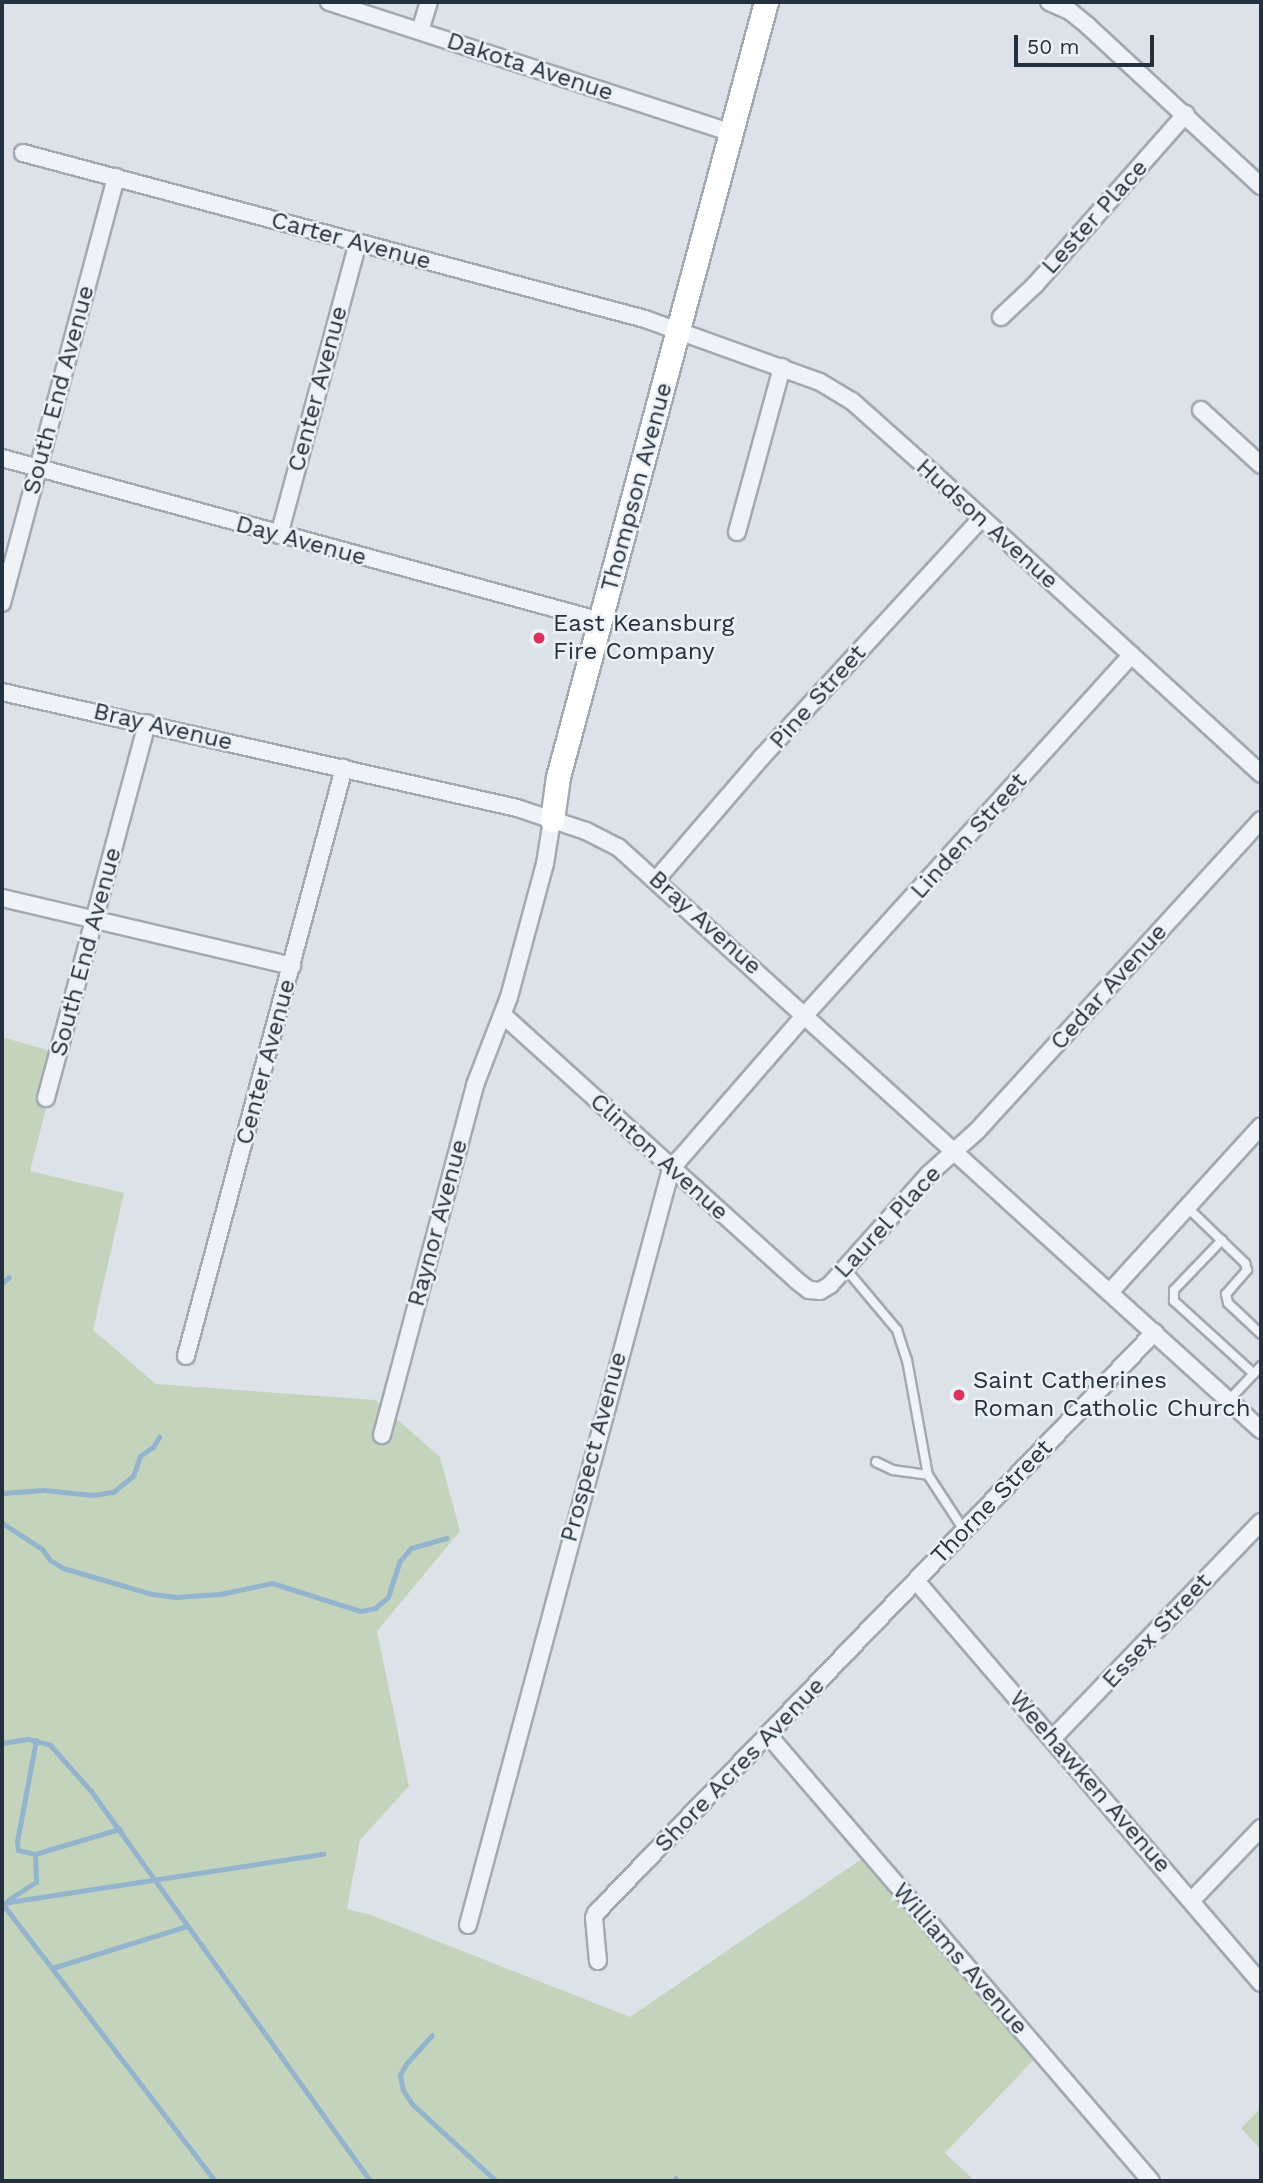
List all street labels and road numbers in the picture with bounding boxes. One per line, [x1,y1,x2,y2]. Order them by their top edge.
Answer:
street label: Dakota Avenue [442,26,618,108]
street label: Lester Place [1036,153,1154,281]
street label: Carter Avenue [267,206,435,276]
street label: South End Avenue [17,282,101,498]
street label: Center Avenue [282,302,354,476]
street label: Thompson Avenue [595,379,679,595]
street label: Hudson Avenue [910,452,1064,596]
street label: Day Avenue [232,510,370,572]
street label: Pine Street [764,639,872,755]
street label: Bray Avenue [90,697,236,757]
street label: Linden Street [905,767,1033,905]
street label: South End Avenue [44,844,128,1060]
street label: Bray Avenue [642,864,768,982]
street label: Cedar Avenue [1044,917,1174,1057]
street label: Center Avenue [230,975,302,1149]
street label: Clinton Avenue [583,1087,735,1227]
street label: Raynor Avenue [402,1136,474,1310]
street label: Laurel Place [828,1159,948,1285]
street label: Prospect Avenue [555,1348,633,1546]
street label: Thorne Street [925,1434,1059,1570]
street label: Essex Street [1096,1567,1218,1695]
street label: Shore Acres Avenue [648,1671,832,1859]
street label: Weehawken Avenue [1003,1685,1177,1879]
street label: Williams Avenue [886,1877,1034,2041]

